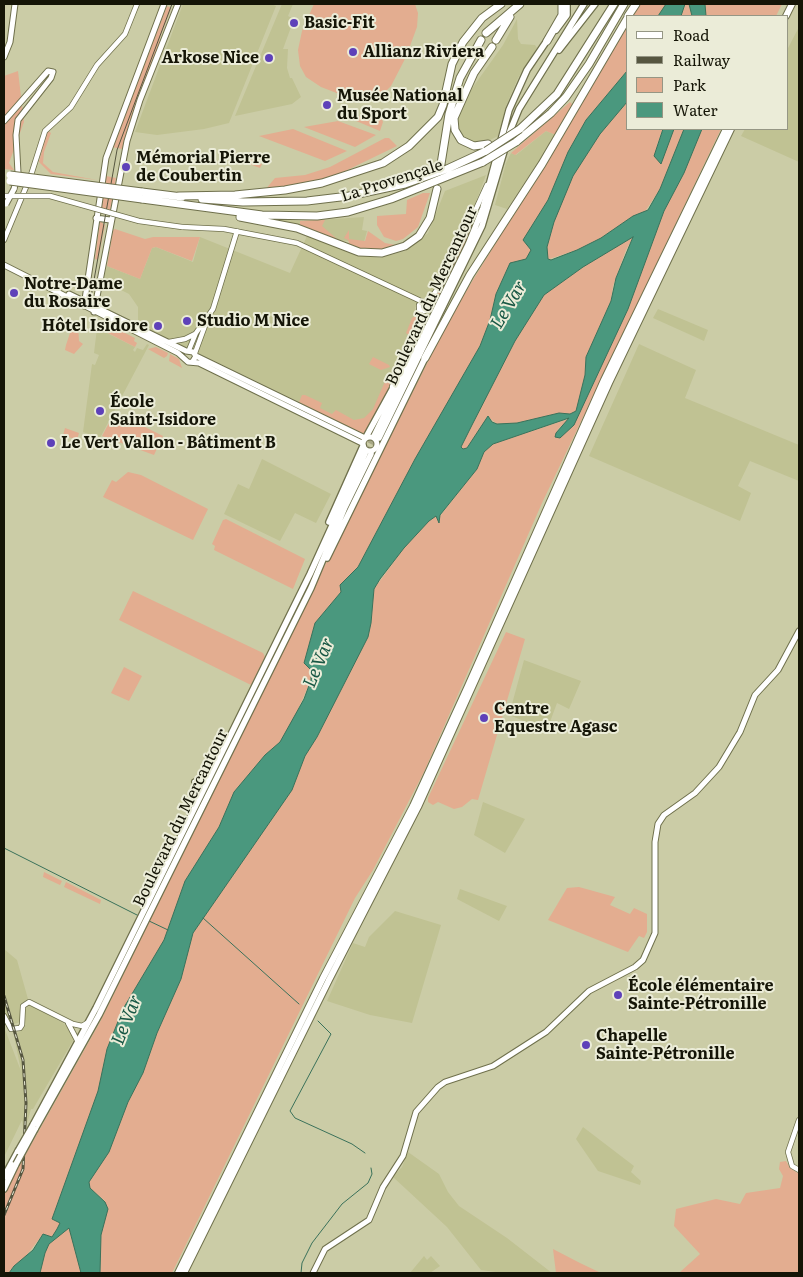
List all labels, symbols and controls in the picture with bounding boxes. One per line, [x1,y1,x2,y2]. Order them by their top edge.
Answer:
place label: Basic-Fit [304,13,375,33]
legend [626,15,788,130]
marker: Basic-Fit [288,17,300,29]
text: Road [673,23,709,46]
place label: Allianz Riviera [363,42,484,62]
marker: Allianz Riviera [347,46,359,58]
place label: Arkose Nice [162,48,259,68]
text: Railway [673,48,730,71]
marker: Arkose Nice [263,52,275,64]
text: Park [673,73,706,96]
place label: Musée National du Sport [337,86,463,124]
text: Water [673,98,718,121]
marker: Musée National du Sport [321,99,333,111]
place label: Mémorial Pierre de Coubertin [136,148,270,186]
street label: La Provençale [339,155,445,207]
marker: Mémorial Pierre de Coubertin [120,161,132,173]
street label: Boulevard du Mercantour [382,203,482,389]
place label: Notre-Dame du Rosaire [24,274,123,312]
water label: Le Var [486,277,532,333]
marker: Notre-Dame du Rosaire [8,287,20,299]
place label: Studio M Nice [197,311,309,331]
marker: Studio M Nice [181,315,193,327]
place label: Hôtel Isidore [42,316,148,336]
marker: Hôtel Isidore [152,320,164,332]
place label: École Saint-Isidore [110,392,216,430]
marker: École Saint-Isidore [94,405,106,417]
place label: Le Vert Vallon - Bâtiment B [61,433,276,453]
marker: Le Vert Vallon - Bâtiment B [45,437,57,449]
water label: Le Var [299,635,339,691]
place label: Centre Equestre Agasc [494,699,617,737]
marker: Centre Equestre Agasc [478,712,490,724]
street label: Boulevard du Mercantour [130,726,232,910]
place label: École élémentaire Sainte-Pétronille [628,976,774,1014]
marker: École élémentaire Sainte-Pétronille [612,989,624,1001]
water label: Le Var [107,992,147,1048]
place label: Chapelle Sainte-Pétronille [596,1026,735,1064]
marker: Chapelle Sainte-Pétronille [580,1039,592,1051]

